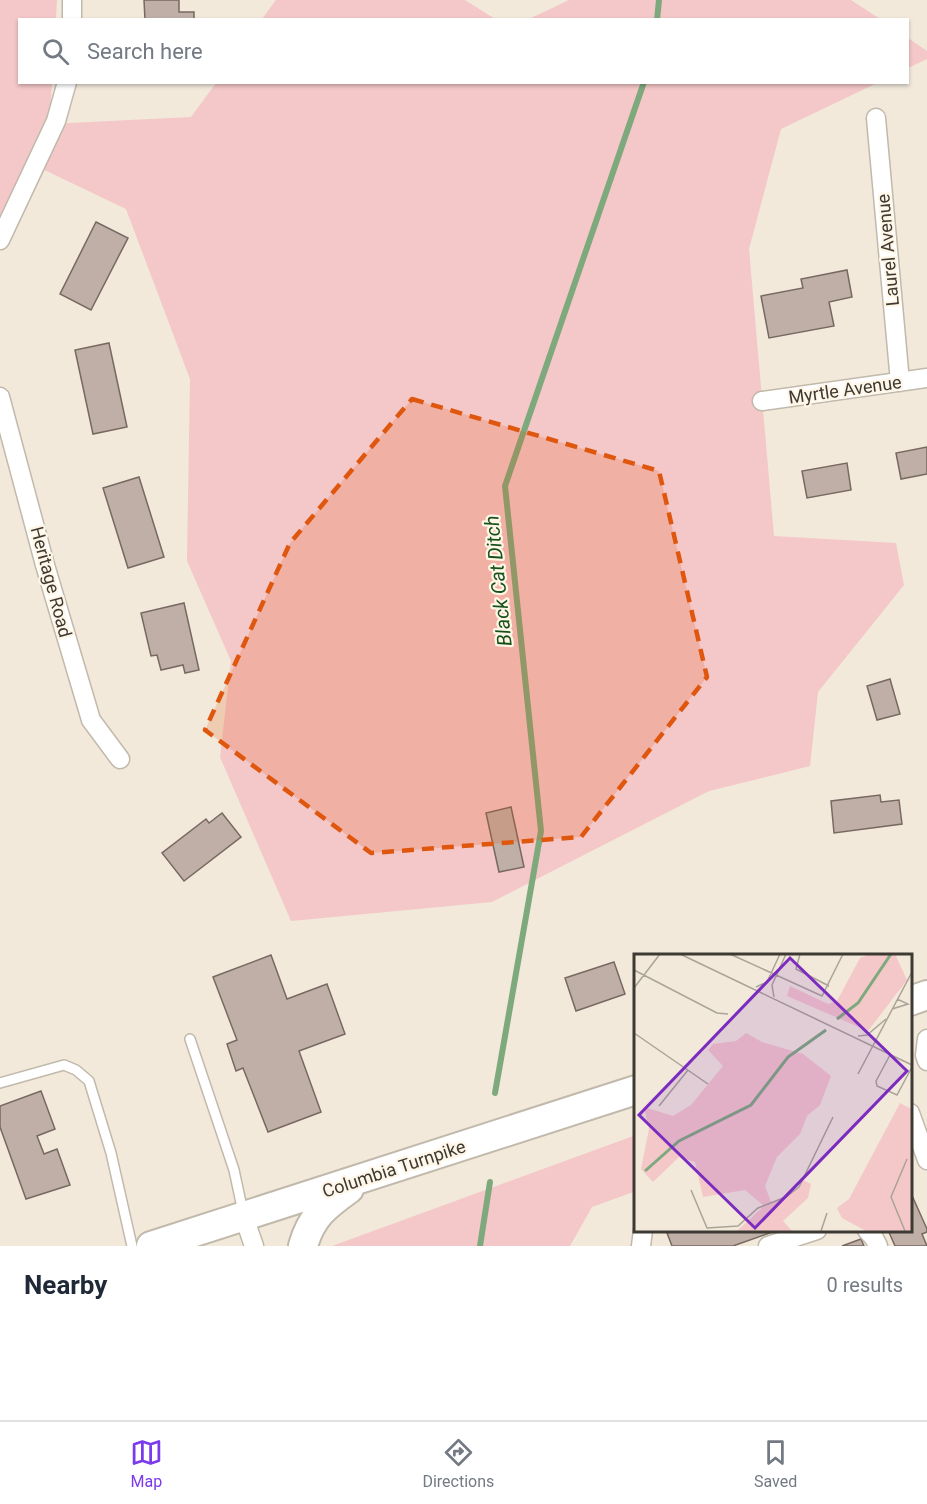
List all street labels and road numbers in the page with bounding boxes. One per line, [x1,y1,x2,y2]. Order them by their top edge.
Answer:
street label: Laurel Avenue [872,193,903,307]
street label: Myrtle Avenue [787,371,903,408]
street label: Heritage Road [27,524,76,640]
street label: Columbia Turnpike [320,1135,468,1202]

